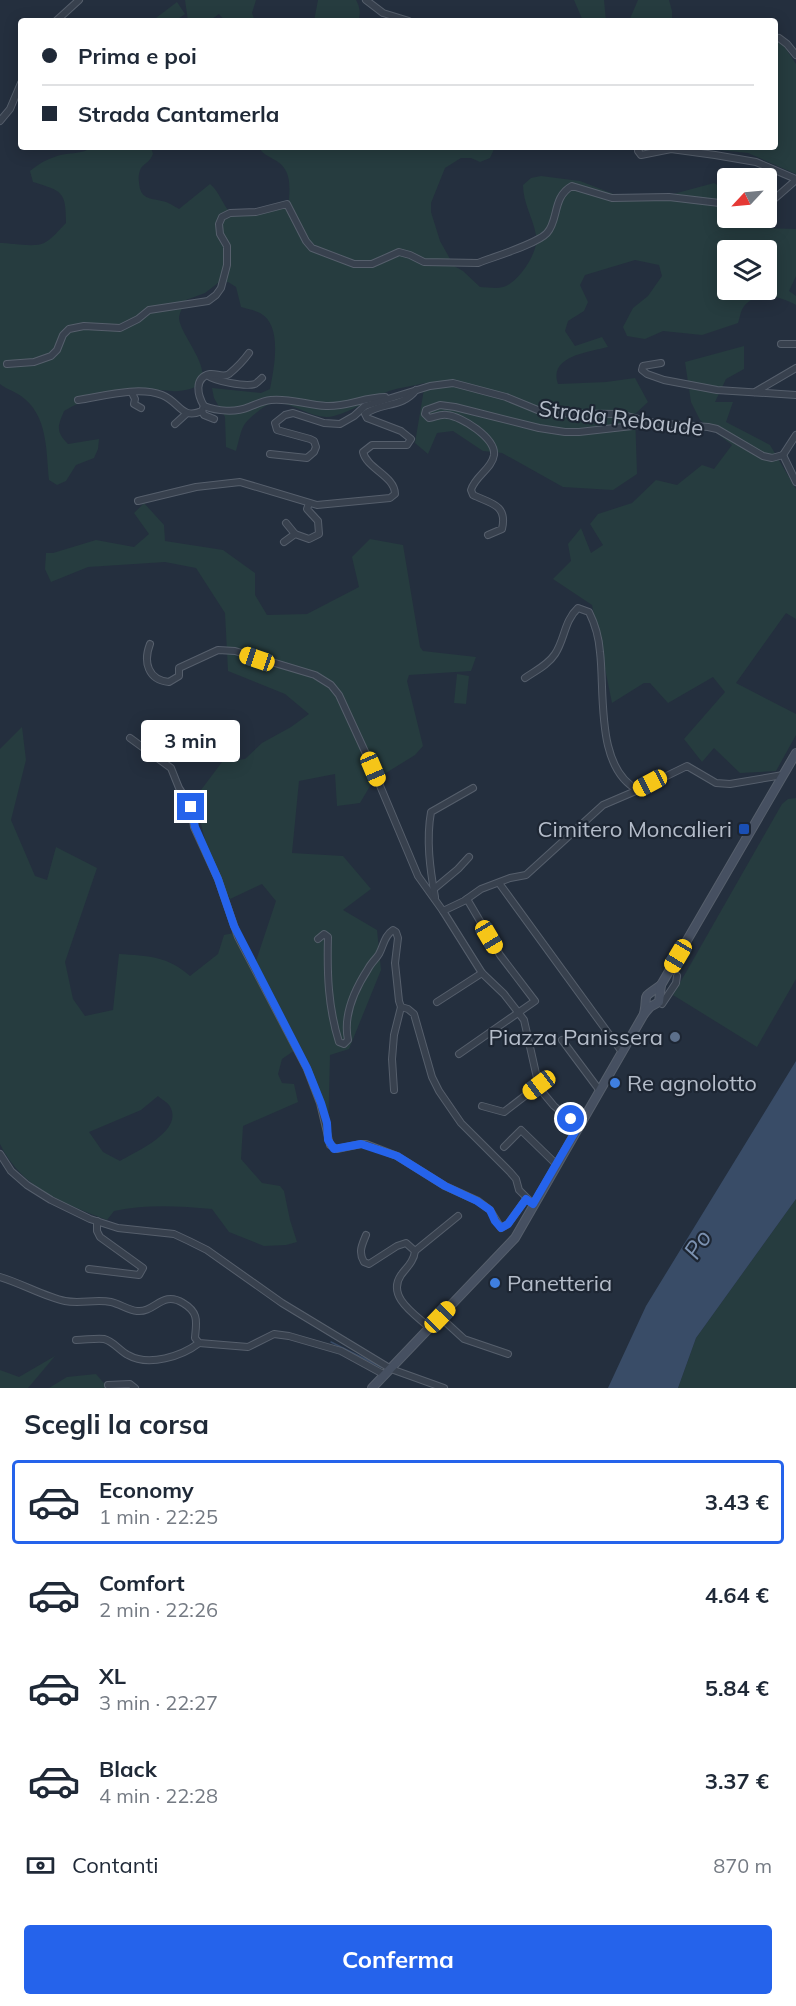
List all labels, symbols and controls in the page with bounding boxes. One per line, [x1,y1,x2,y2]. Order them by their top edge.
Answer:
text: Prima e poi [78,42,197,70]
text: Strada Cantamerla [78,100,279,128]
north arrow [717,168,777,228]
map controls [717,168,777,300]
button: layers [717,240,777,300]
street label: Strada Rebaude [537,394,705,442]
car [237,645,277,673]
callout: 3 min [142,720,240,762]
text: 3 min [164,728,217,753]
car [358,749,388,789]
car [630,767,670,799]
route end [177,793,204,820]
place label: Cimitero Moncalieri [537,815,732,843]
marker: Cimitero Moncalieri [737,822,751,836]
car [472,917,506,957]
car [661,936,695,976]
place label: Piazza Panissera [489,1023,663,1051]
marker: Piazza Panissera [668,1030,682,1044]
car [519,1067,559,1103]
place label: Re agnolotto [627,1069,757,1097]
marker: Re agnolotto [608,1076,622,1090]
route start [557,1105,584,1132]
water label: Po [677,1224,717,1264]
place label: Panetteria [507,1269,612,1297]
marker: Panetteria [488,1276,502,1290]
car [421,1298,459,1336]
text: Scegli la corsa [24,1407,209,1441]
icon: car [27,1475,81,1529]
text: Economy [99,1476,194,1504]
text: 3.43 € [705,1488,769,1516]
text: 1 min · 22:25 [99,1504,218,1529]
icon: car [27,1568,81,1622]
text: Comfort [99,1569,185,1597]
text: 4.64 € [705,1581,769,1609]
text: 2 min · 22:26 [99,1597,218,1622]
icon: car [27,1661,81,1715]
text: XL [99,1662,126,1690]
text: 5.84 € [705,1674,769,1702]
text: 3 min · 22:27 [99,1690,218,1715]
icon: car [27,1754,81,1808]
text: Black [99,1755,157,1783]
text: 3.37 € [705,1767,769,1795]
text: 4 min · 22:28 [99,1783,218,1808]
icon: cash [24,1849,57,1882]
text: Contanti [72,1851,158,1879]
text: 870 m [713,1853,772,1878]
button: Conferma [24,1925,772,1994]

